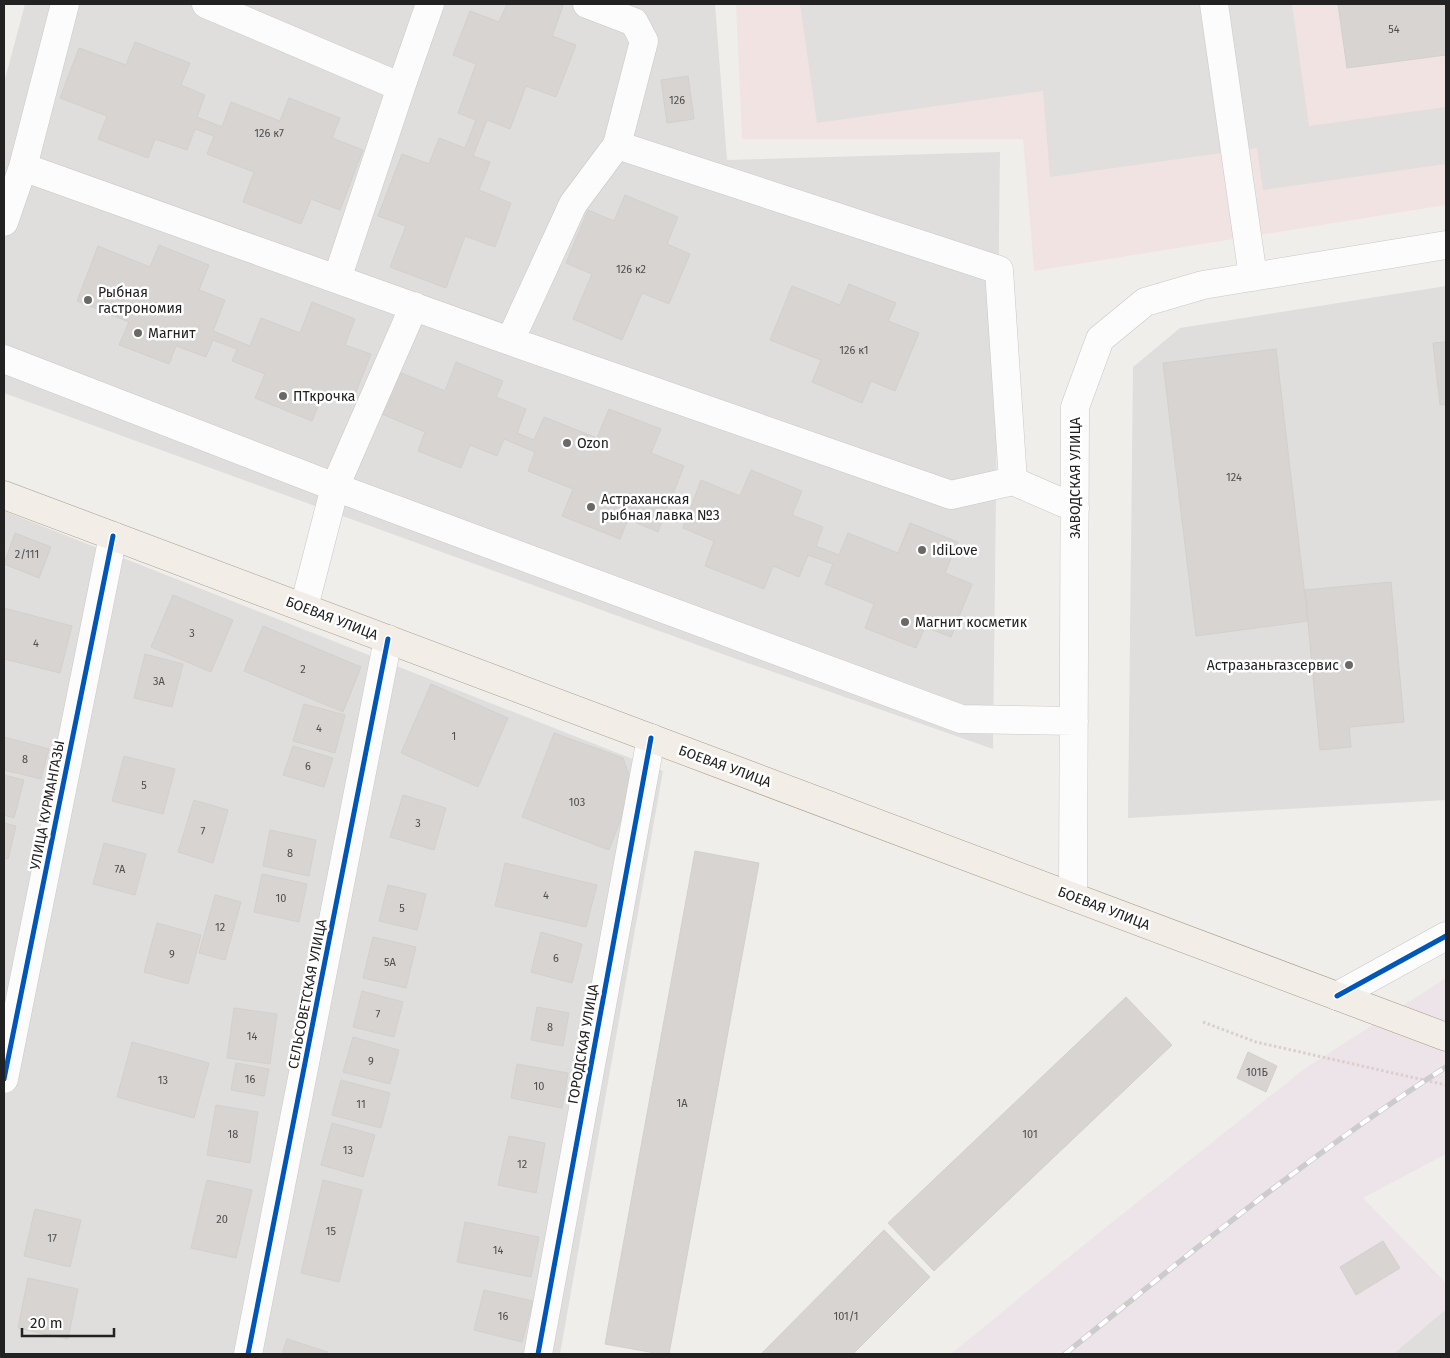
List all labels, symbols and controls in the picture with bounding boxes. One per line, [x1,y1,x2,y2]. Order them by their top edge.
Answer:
house number: 54 [1388,23,1400,36]
house number: 126 [669,94,685,107]
house number: 126 к7 [254,127,284,140]
house number: 126 к2 [616,263,646,276]
place label: Рыбная гастрономия [98,284,183,317]
marker: Рыбная гастрономия [82,294,94,306]
place label: Магнит [148,325,196,342]
marker: Магнит [132,327,144,339]
house number: 126 к1 [839,344,869,357]
place label: ПТкрочка [293,388,355,405]
marker: ПТкрочка [277,390,289,402]
street label: ЗАВОДСКАЯ УЛИЦА [1067,417,1084,539]
place label: Ozon [577,435,609,452]
marker: Ozon [561,437,573,449]
house number: 124 [1226,471,1242,484]
place label: Астраханская рыбная лавка №3 [601,491,720,524]
marker: Астраханская рыбная лавка №3 [585,501,597,513]
place label: IdiLove [932,542,978,559]
marker: IdiLove [916,544,928,556]
house number: 2/111 [15,548,39,561]
street label: БОЕВАЯ УЛИЦА [283,593,380,644]
place label: Магнит косметик [915,614,1028,631]
marker: Магнит косметик [899,616,911,628]
house number: 3 [189,627,195,640]
house number: 4 [33,637,39,650]
place label: Астразаньгазсервис [1207,657,1339,674]
marker: Астразаньгазсервис [1343,659,1355,671]
house number: 2 [300,663,306,676]
house number: 3А [153,675,166,688]
house number: 4 [316,722,322,735]
house number: 1 [452,730,456,743]
street label: УЛИЦА КУРМАНГАЗЫ [27,739,68,871]
street label: БОЕВАЯ УЛИЦА [676,742,773,791]
house number: 8 [22,753,28,766]
house number: 6 [305,760,311,773]
house number: 5 [141,779,147,792]
house number: 103 [569,796,585,809]
house number: 3 [415,817,421,830]
house number: 7 [201,825,206,838]
house number: 8 [287,847,293,860]
house number: 7А [115,863,126,876]
street label: БОЕВАЯ УЛИЦА [1055,883,1152,934]
house number: 4 [543,889,549,902]
house number: 10 [276,892,286,905]
house number: 5 [399,902,405,915]
street label: СЕЛЬСОВЕТСКАЯ УЛИЦА [285,918,330,1070]
house number: 12 [215,921,225,934]
house number: 9 [169,948,175,961]
house number: 6 [553,952,559,965]
house number: 5А [384,956,397,969]
street label: ГОРОДСКАЯ УЛИЦА [565,983,602,1106]
house number: 7 [376,1008,381,1021]
house number: 8 [547,1021,553,1034]
house number: 14 [247,1030,257,1043]
house number: 9 [368,1055,374,1068]
house number: 101Б [1246,1066,1269,1079]
house number: 16 [245,1073,255,1086]
house number: 13 [158,1074,168,1087]
house number: 10 [534,1080,544,1093]
house number: 1А [676,1097,688,1110]
house number: 11 [356,1098,366,1111]
house number: 18 [228,1128,238,1141]
house number: 101 [1022,1128,1038,1141]
house number: 13 [343,1144,353,1157]
house number: 12 [517,1158,527,1171]
house number: 20 [216,1213,228,1226]
house number: 15 [326,1225,337,1238]
house number: 17 [47,1232,57,1245]
house number: 14 [493,1244,503,1257]
scale bar [22,1306,115,1338]
house number: 16 [498,1310,508,1323]
house number: 101/1 [833,1310,859,1323]
text: 20 m [30,1314,63,1332]

